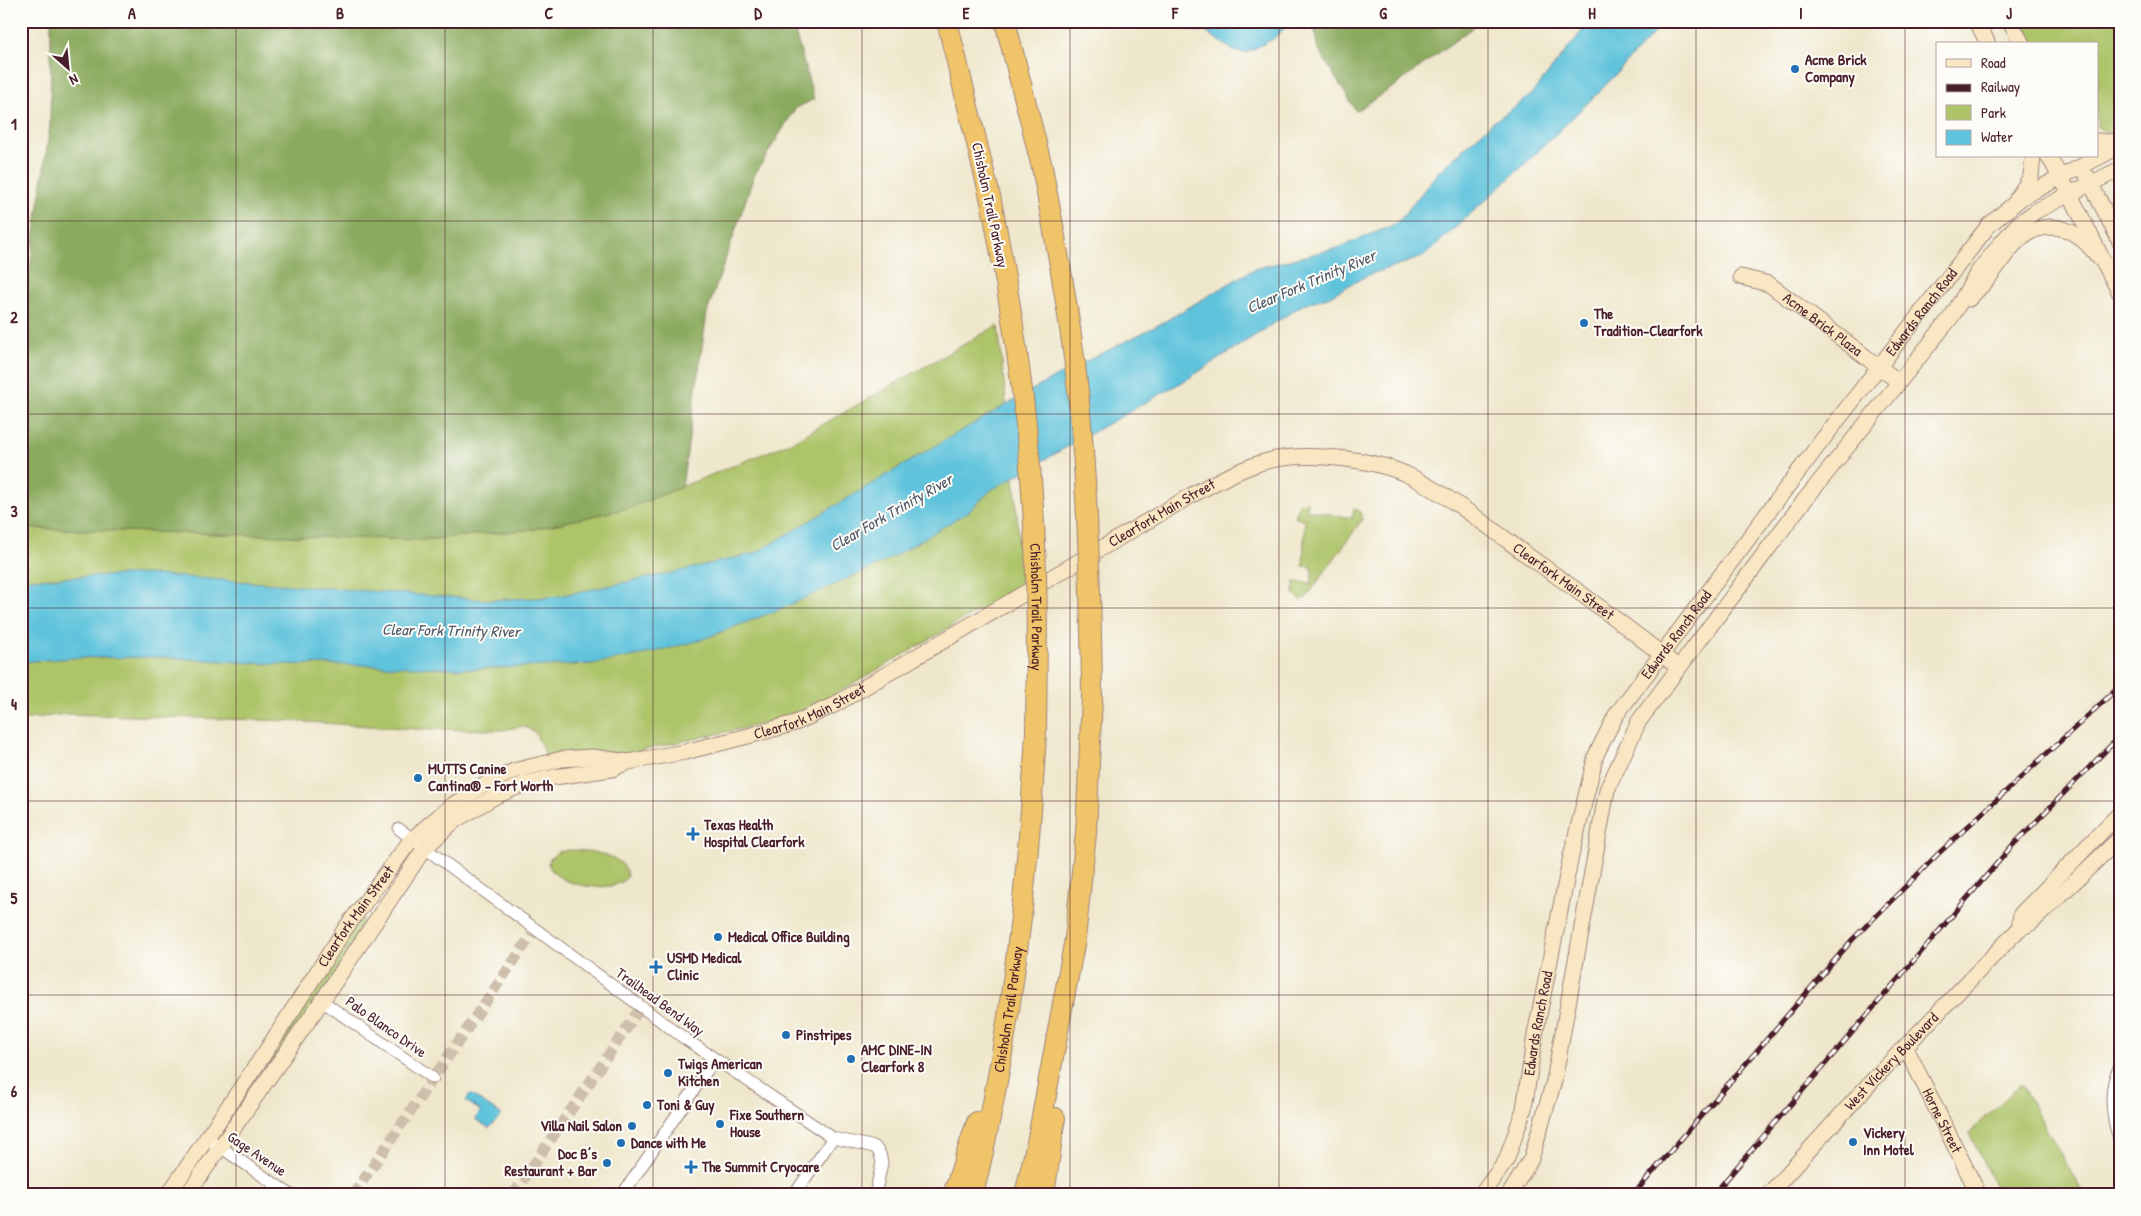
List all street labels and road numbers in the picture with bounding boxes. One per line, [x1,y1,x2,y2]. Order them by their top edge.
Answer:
street label: Chisholm Trail Parkway [967,140,1014,269]
street label: Edwards Ranch Road [1880,263,1962,360]
street label: Acme Brick Plaza [1779,287,1867,361]
street label: Clearfork Main Street [1104,473,1219,552]
street label: Clearfork Main Street [1509,537,1620,625]
street label: Chisholm Trail Parkway [1025,543,1048,671]
street label: Edwards Ranch Road [1636,585,1716,683]
street label: Clearfork Main Street [751,677,870,744]
street label: Clearfork Main Street [312,860,399,971]
street label: Chisholm Trail Parkway [988,945,1028,1074]
street label: Trailhead Bend Way [612,962,709,1041]
street label: Edwards Ranch Road [1518,969,1558,1077]
street label: Palo Blanco Drive [342,991,431,1062]
street label: West Vickery Boulevard [1839,1007,1943,1115]
street label: Horne Street [1917,1084,1968,1157]
street label: Gage Avenue [224,1126,291,1181]

